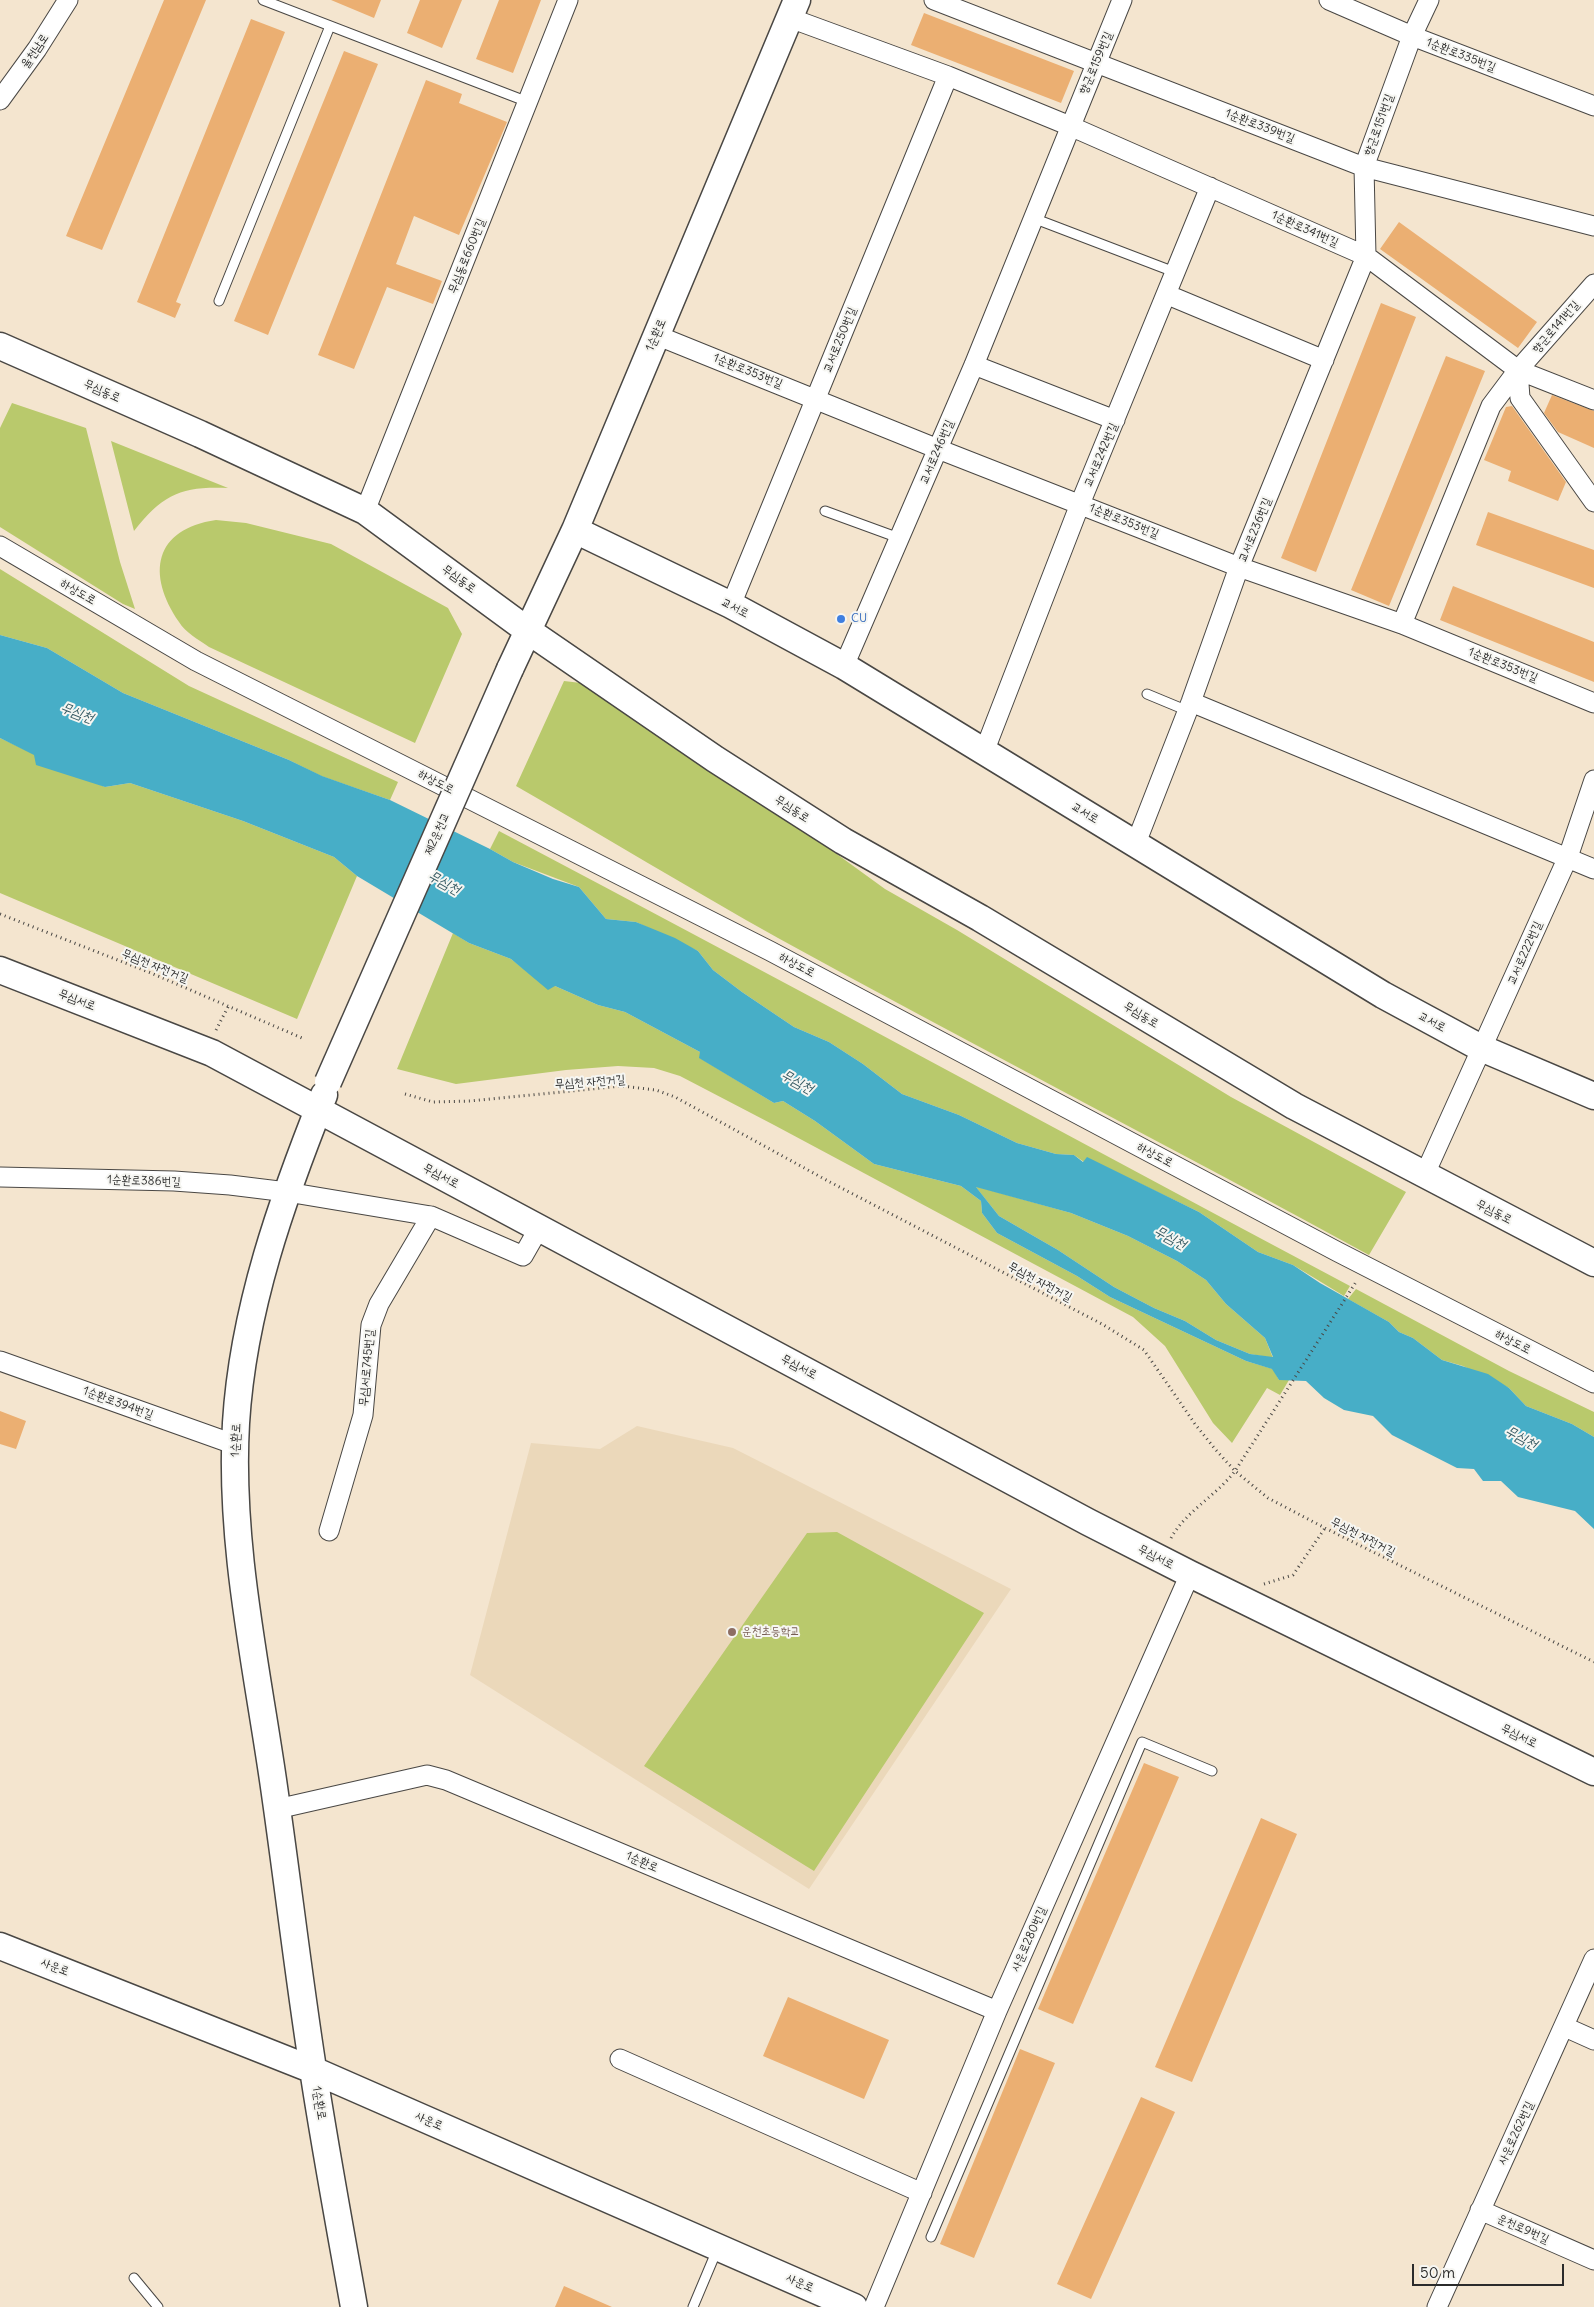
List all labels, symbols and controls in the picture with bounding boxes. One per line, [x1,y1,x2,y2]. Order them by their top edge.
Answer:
street label: 향군로159번길 [1076,29,1116,97]
street label: 율천남로 [18,31,52,71]
street label: 1순환로335번길 [1424,35,1498,75]
street label: 향군로151번길 [1361,92,1397,158]
street label: 1순환로339번길 [1223,106,1297,146]
street label: 1순환로341번길 [1269,208,1341,250]
street label: 무심동로660번길 [445,216,489,296]
street label: 향군로141번길 [1529,298,1583,356]
street label: 교서로250번길 [820,305,860,375]
street label: 1순환로 [643,317,669,353]
street label: 1순환로353번길 [711,351,785,391]
street label: 무심동로 [81,377,123,405]
street label: 교서로246번길 [917,418,957,486]
street label: 교서로242번길 [1081,421,1121,489]
street label: 교서로236번길 [1235,496,1275,564]
street label: 1순환로353번길 [1087,501,1161,541]
street label: 무심동로 [439,562,479,596]
street label: 하상도로 [58,576,98,608]
street label: 교서로 [719,595,751,621]
place label: CU [851,612,867,626]
marker: CU [835,613,847,625]
street label: 1순환로353번길 [1466,645,1540,685]
water label: 무심천 [58,699,96,727]
street label: 하상도로 [416,767,456,797]
street label: 무심동로 [772,792,812,826]
street label: 교서로 [1069,799,1101,827]
street label: 제2운천교 [421,810,453,858]
water label: 무심천 [425,867,463,899]
street label: 교서로222번길 [1505,919,1545,987]
street label: 무심천 자전거길 [120,946,190,986]
street label: 하상도로 [777,950,817,980]
street label: 무심서로 [56,986,98,1014]
street label: 무심동로 [1121,999,1161,1031]
street label: 교서로 [1416,1009,1448,1035]
water label: 무심천 [778,1066,816,1098]
street label: 무심천 자전거길 [554,1072,626,1092]
street label: 하상도로 [1135,1140,1175,1170]
street label: 무심서로 [421,1161,461,1191]
street label: 1순환로386번길 [107,1173,181,1189]
street label: 무심동로 [1474,1197,1514,1227]
water label: 무심천 [1151,1223,1189,1253]
street label: 무심천 자전거길 [1006,1259,1074,1305]
street label: 하상도로 [1493,1327,1533,1357]
street label: 무심서로745번길 [356,1329,378,1407]
street label: 무심서로 [779,1352,819,1382]
street label: 1순환로394번길 [81,1384,155,1422]
street label: 1순환로 [228,1423,244,1457]
water label: 무심천 [1502,1423,1540,1453]
street label: 무심천 자전거길 [1328,1515,1398,1559]
street label: 무심서로 [1136,1542,1176,1572]
place label: 운천초등학교 [742,1625,800,1639]
marker: 운천초등학교 [726,1626,738,1638]
street label: 무심서로 [1498,1721,1540,1751]
street label: 1순환로 [624,1849,660,1875]
street label: 사운로280번길 [1008,1904,1050,1974]
street label: 사운로 [39,1955,71,1979]
street label: 1순환로 [309,2085,329,2121]
street label: 사운로262번길 [1495,2099,1537,2167]
street label: 사운로 [413,2109,445,2133]
street label: 운천로9번길 [1495,2211,1551,2247]
scale bar [1414,2254,1566,2286]
text: 50 m [1420,2263,1455,2282]
street label: 사운로 [784,2271,816,2295]

